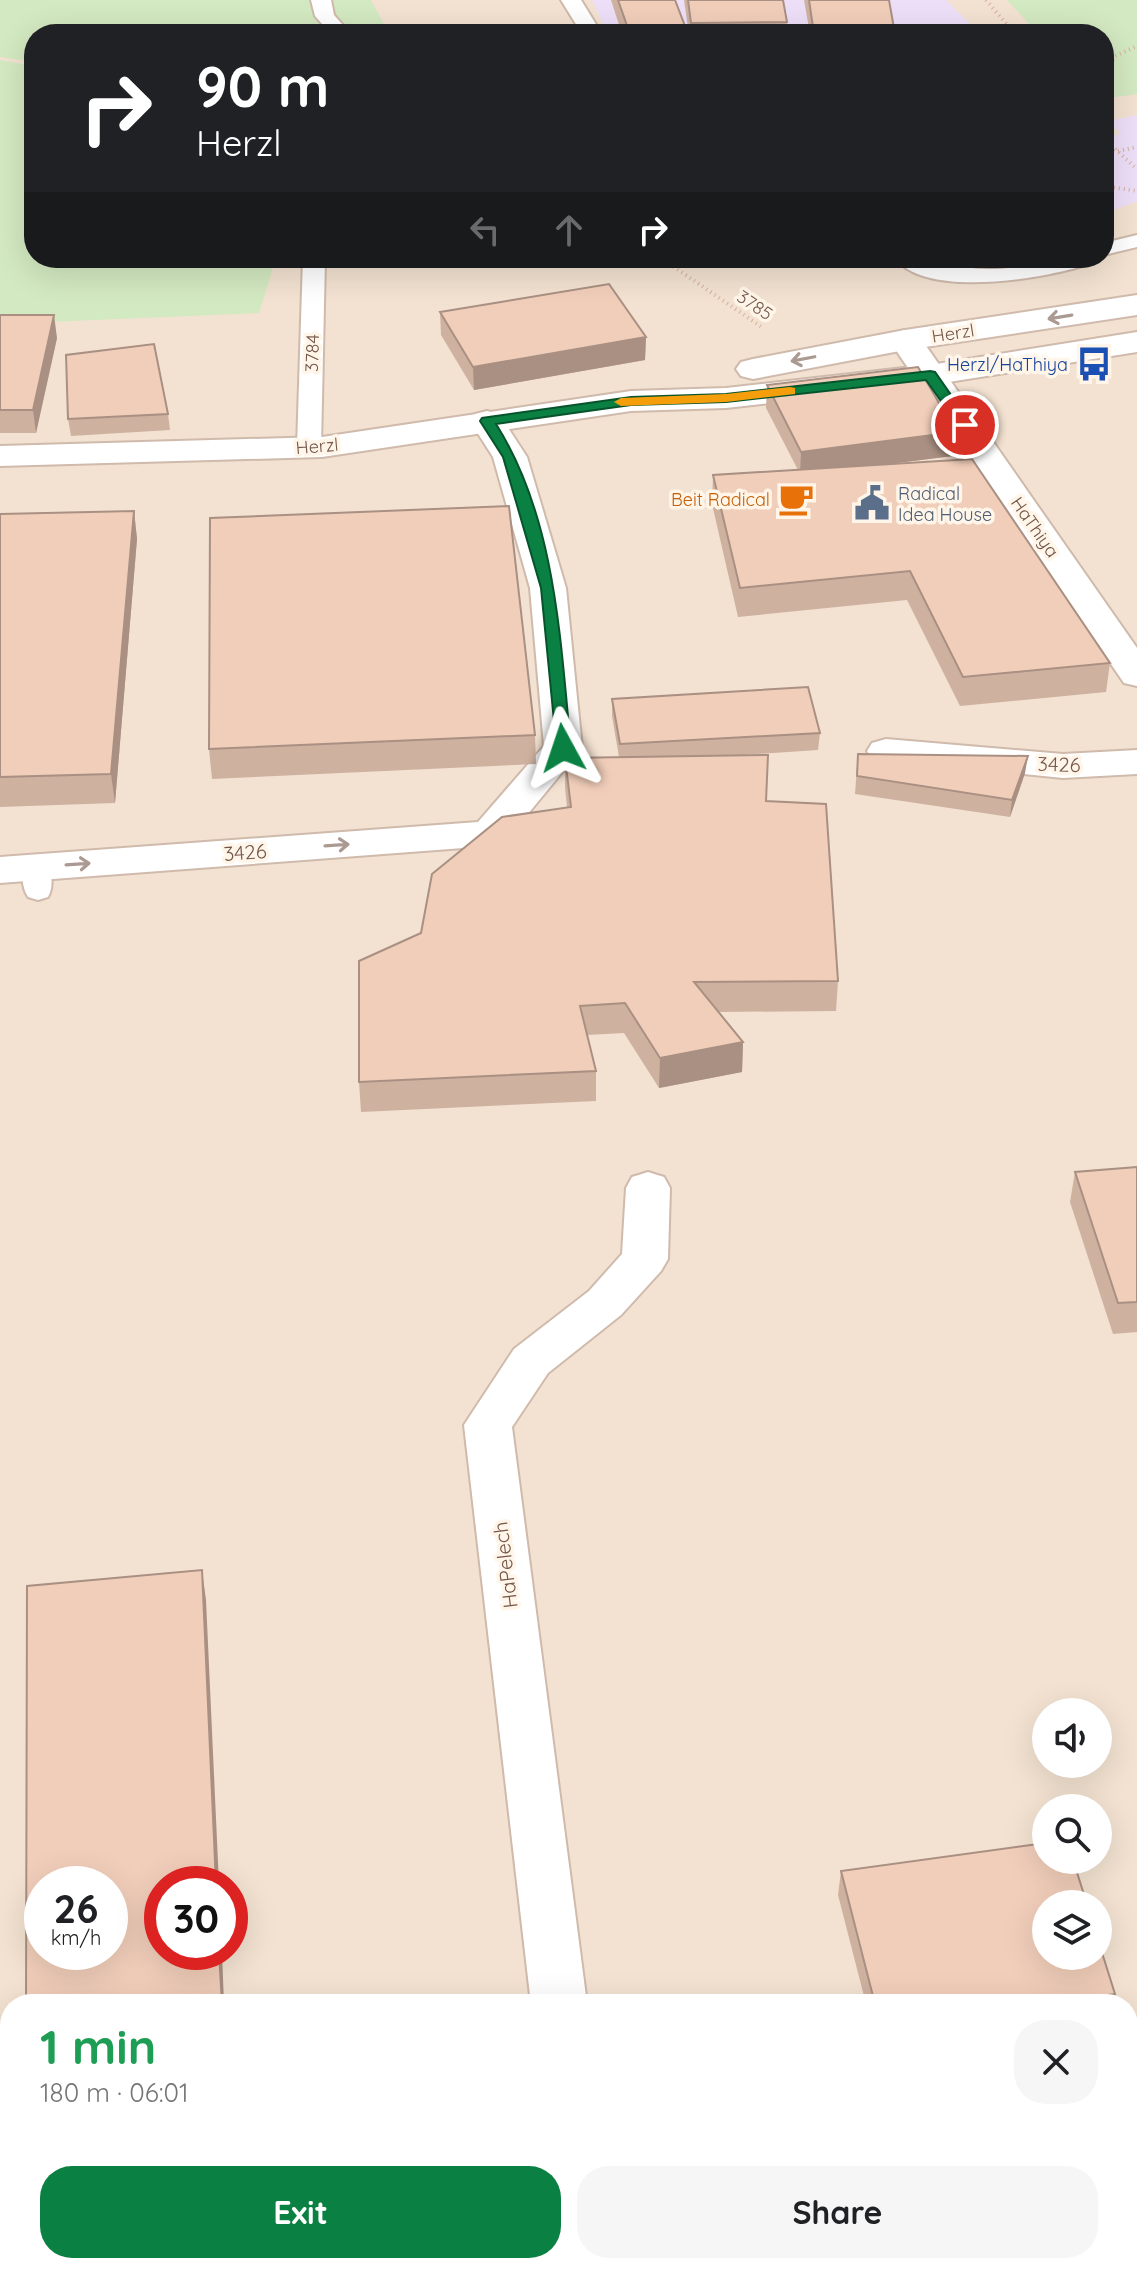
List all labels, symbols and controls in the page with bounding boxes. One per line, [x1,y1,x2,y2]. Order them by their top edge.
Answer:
text: 90 m [196,51,330,121]
icon: right [64,56,168,160]
text: Herzl [196,120,282,165]
icon: left [463,208,507,252]
icon: ahead [547,208,591,252]
icon: right [631,208,675,252]
street label: 3785 [733,285,777,325]
one-way arrow [1048,310,1073,325]
street label: Herzl [930,318,976,348]
street label: 3784 [300,334,324,372]
bus stop icon: Herzl/HaThiya [1075,345,1113,383]
one-way arrow [791,353,817,368]
place label: Herzl/HaThiya [947,353,1068,376]
pin [931,391,999,459]
icon: arrive [943,403,987,447]
street label: Herzl [295,433,339,459]
cafe icon: Beit Radical [777,480,815,518]
place label: Radical Idea House [898,482,992,526]
public building icon: Radical Idea House [853,484,891,522]
place label: Beit Radical [671,488,770,511]
street label: HaThiya [1006,492,1064,562]
position arrow [521,706,605,790]
street label: 3426 [1037,751,1081,777]
one-way arrow [323,837,350,852]
street label: 3426 [223,838,267,866]
one-way arrow [64,856,91,871]
street label: HaPelech [487,1520,523,1610]
map controls [1032,1698,1112,1970]
button: sound [1032,1698,1112,1778]
button: search [1032,1794,1112,1874]
speed limit sign: 30 [144,1866,248,1970]
text: 26 [54,1883,98,1933]
button: layers [1032,1890,1112,1970]
text: km/h [51,1925,101,1950]
text: 1 min [40,2016,156,2076]
button: close [1014,2020,1098,2104]
text: 180 m · 06:01 [40,2076,189,2109]
button: Exit [40,2166,561,2258]
button: Share [577,2166,1098,2258]

